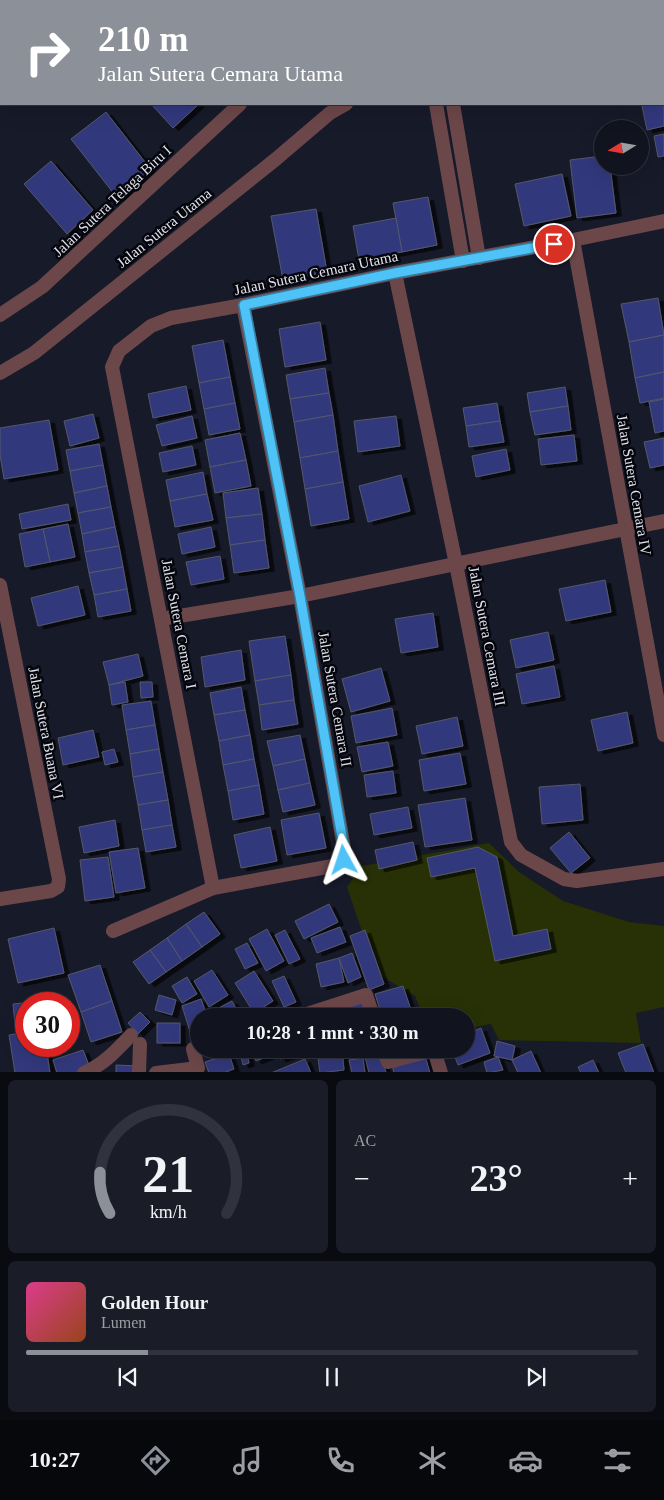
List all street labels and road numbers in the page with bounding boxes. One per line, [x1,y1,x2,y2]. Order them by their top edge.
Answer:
street label: Jalan Sutera Telaga Biru I [50,142,174,260]
street label: Jalan Sutera Utama [114,185,215,271]
street label: Jalan Sutera Cemara Utama [233,248,400,298]
street label: Jalan Sutera Cemara IV [614,413,654,557]
street label: Jalan Sutera Cemara I [159,558,199,690]
street label: Jalan Sutera Cemara III [466,565,508,707]
street label: Jalan Sutera Cemara II [315,630,355,768]
street label: Jalan Sutera Buana VI [25,666,67,800]

